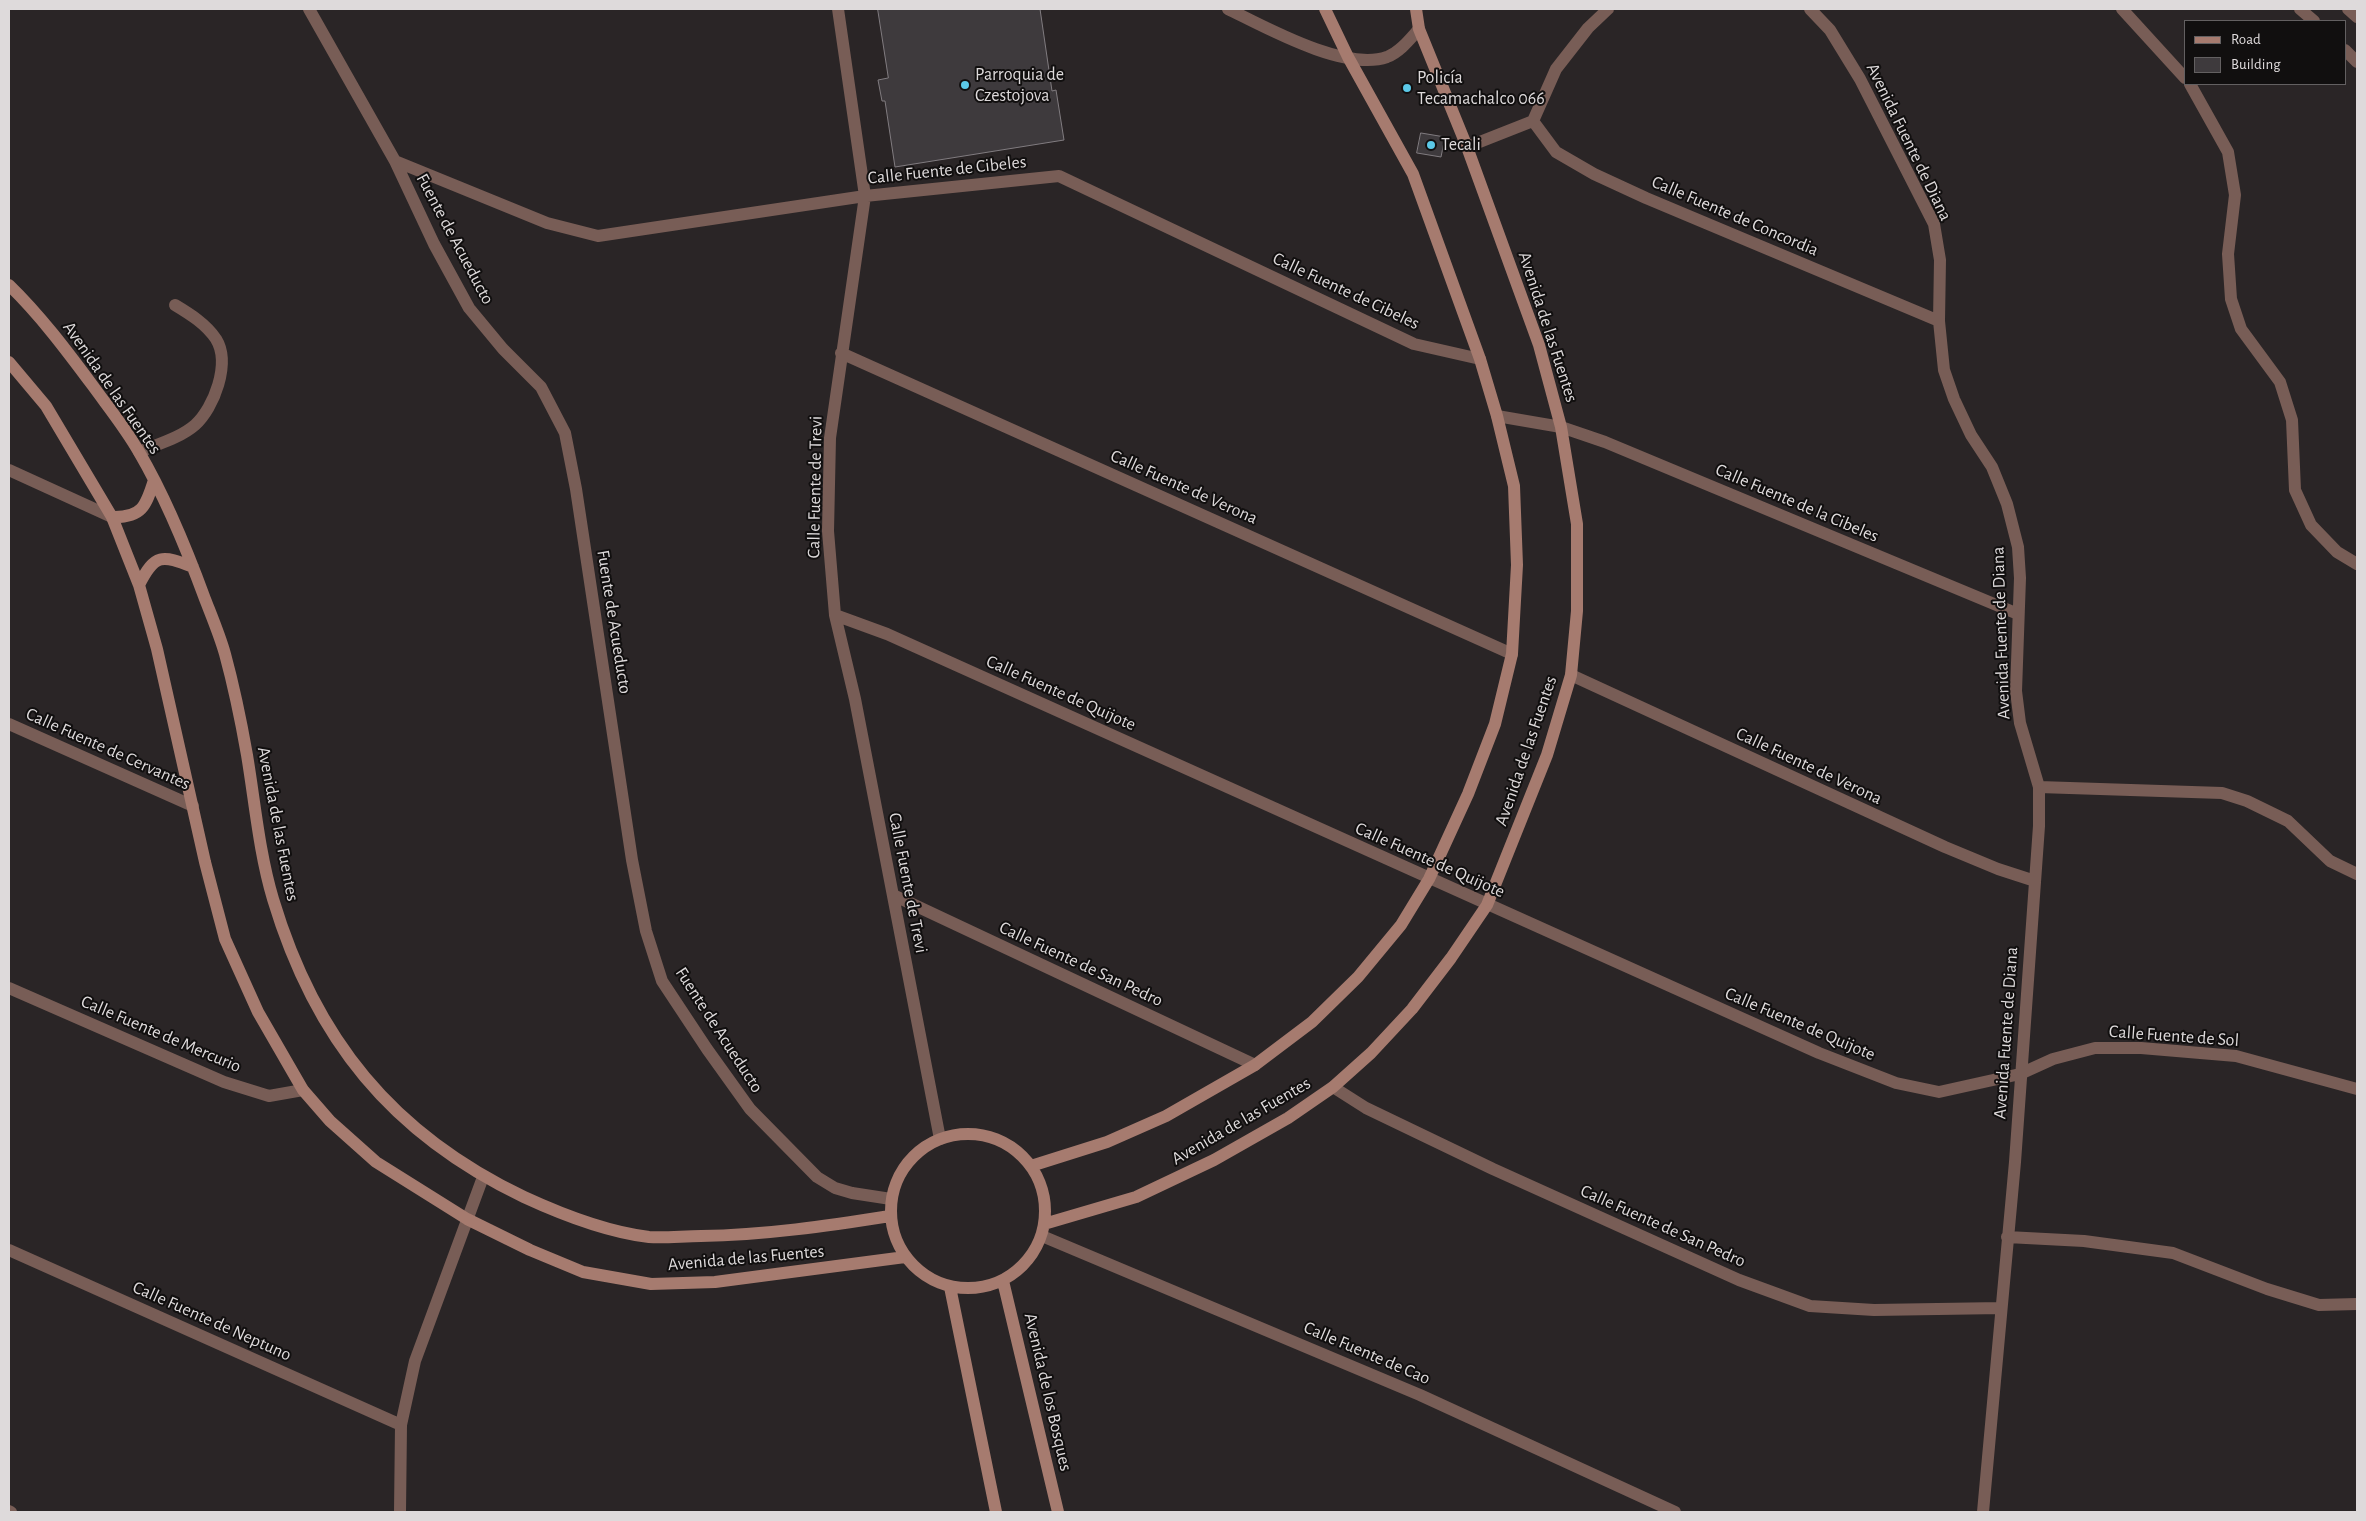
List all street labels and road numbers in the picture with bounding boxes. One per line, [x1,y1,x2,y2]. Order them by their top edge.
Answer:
street label: Avenida Fuente de Diana [1861,60,1957,224]
street label: Calle Fuente de Cibeles [867,151,1027,189]
street label: Fuente de Acueducto [411,170,499,308]
street label: Calle Fuente de Concordia [1648,171,1822,261]
street label: Calle Fuente de Cibeles [1269,247,1423,335]
street label: Avenida de las Fuentes [1513,249,1583,405]
street label: Avenida de las Fuentes [58,317,166,459]
street label: Calle Fuente de Trevi [803,416,827,558]
street label: Calle Fuente de Verona [1107,445,1261,529]
street label: Calle Fuente de la Cibeles [1712,459,1882,547]
street label: Avenida Fuente de Diana [1987,546,2015,720]
street label: Fuente de Acueducto [592,549,636,695]
street label: Calle Fuente de Quijote [983,650,1139,736]
street label: Avenida de las Fuentes [1490,673,1562,829]
street label: Calle Fuente de Cervantes [23,703,193,795]
street label: Calle Fuente de Verona [1733,723,1885,809]
street label: Avenida de las Fuentes [252,745,304,903]
street label: Calle Fuente de Trevi [884,811,932,955]
street label: Calle Fuente de Quijote [1352,817,1508,903]
street label: Calle Fuente de San Pedro [996,917,1166,1011]
street label: Avenida Fuente de Diana [1989,946,2023,1120]
street label: Fuente de Acueducto [670,963,768,1097]
street label: Calle Fuente de Quijote [1722,983,1878,1065]
street label: Calle Fuente de Mercurio [78,990,244,1078]
street label: Calle Fuente de Sol [2108,1021,2240,1051]
street label: Avenida de las Fuentes [1168,1072,1314,1170]
street label: Calle Fuente de San Pedro [1577,1180,1749,1272]
street label: Avenida de las Fuentes [667,1240,825,1276]
street label: Calle Fuente de Neptuno [129,1276,295,1366]
street label: Avenida de los Bosques [1019,1311,1077,1473]
street label: Calle Fuente de Cao [1300,1317,1434,1389]

